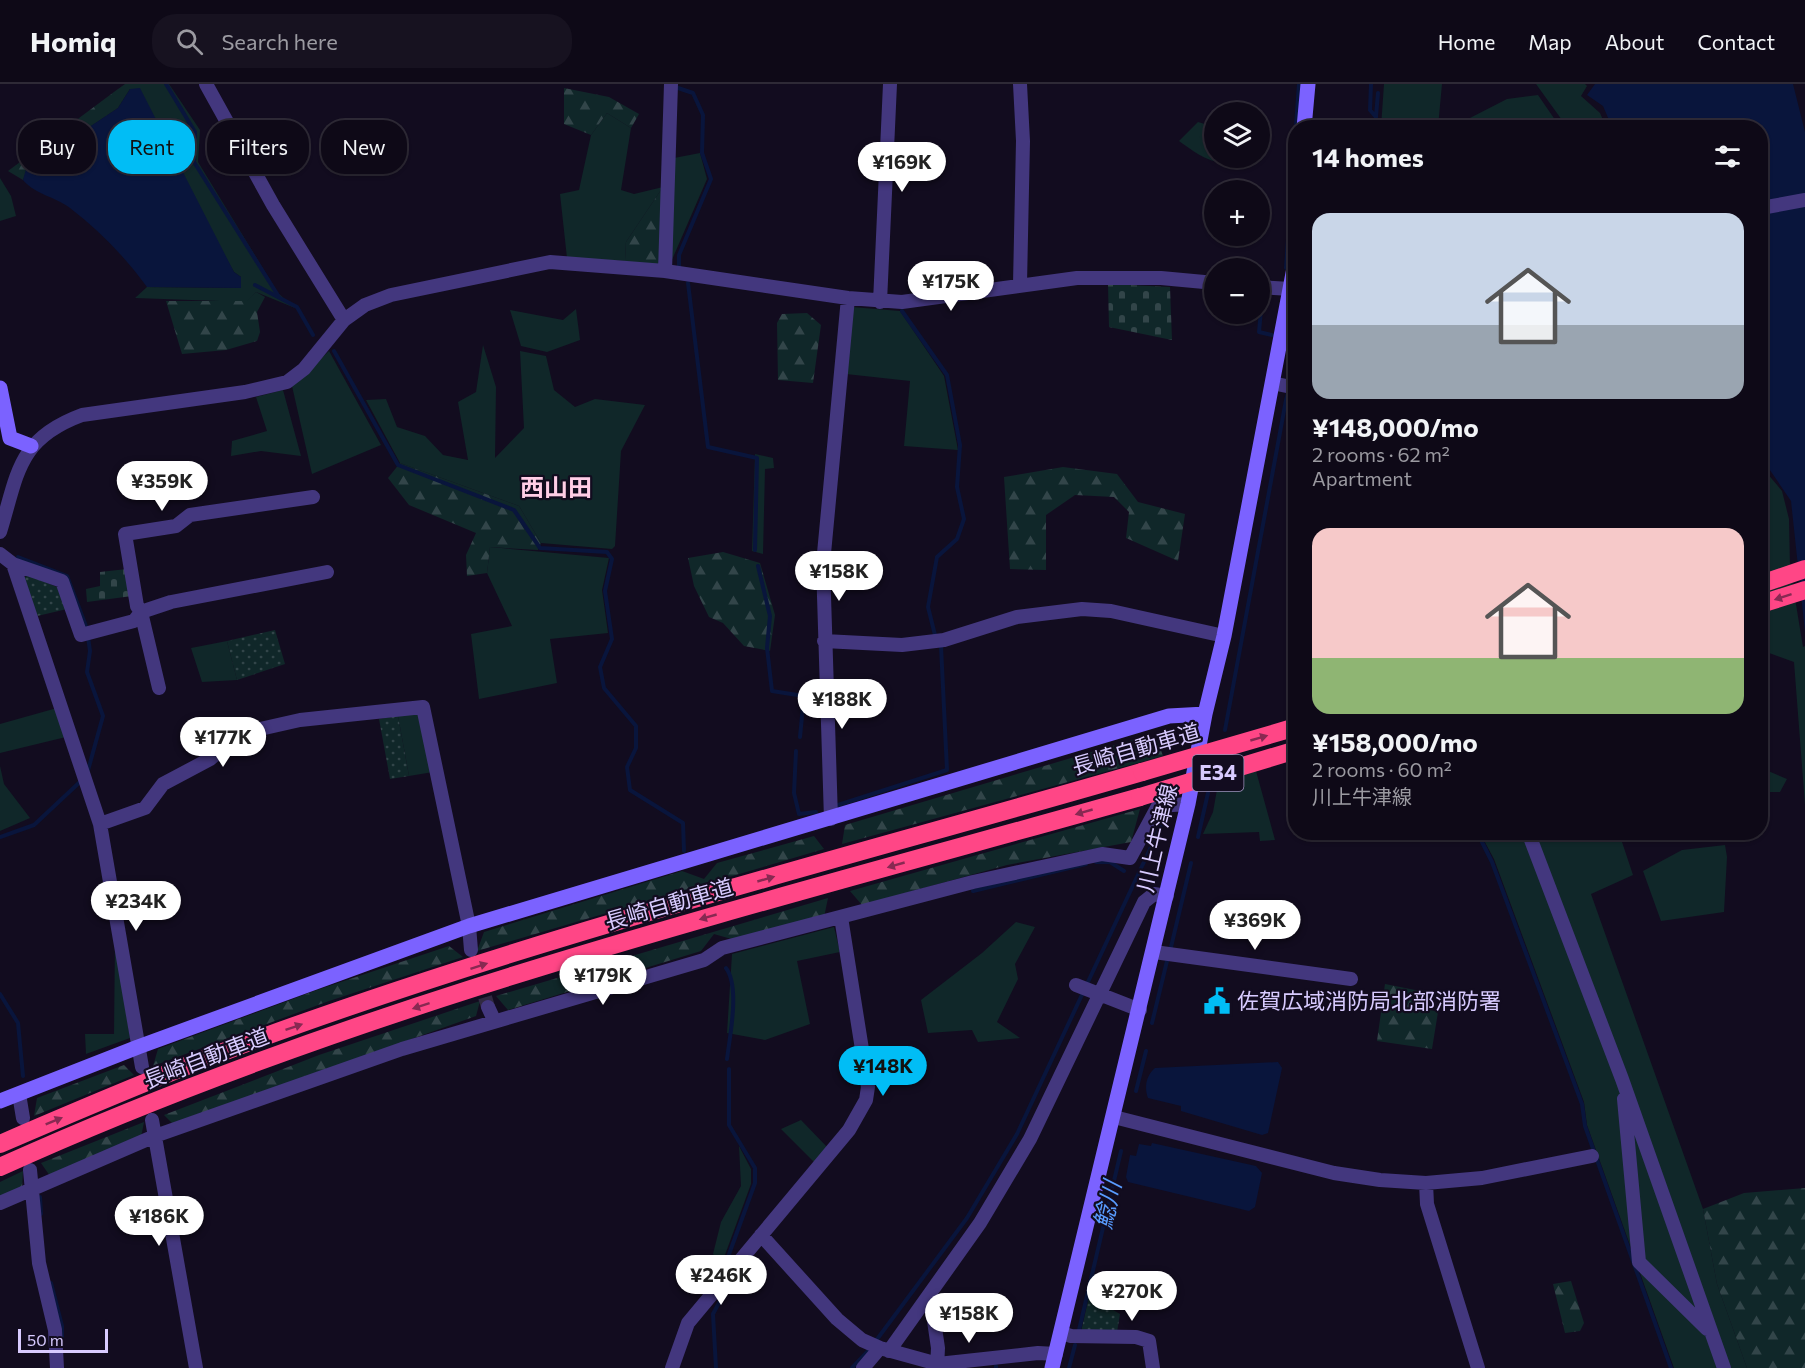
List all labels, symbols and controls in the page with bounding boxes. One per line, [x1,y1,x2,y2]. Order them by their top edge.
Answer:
search box [152,14,572,68]
text: Homiq [30,24,116,58]
icon: search [173,25,206,58]
text: Search here [221,28,338,55]
text: Home [1438,29,1495,54]
text: Map [1528,29,1572,54]
text: About [1605,29,1664,54]
text: Contact [1697,29,1775,54]
map controls [1204,102,1270,324]
button: layers [1204,102,1270,168]
chip: Buy [18,120,96,174]
chip: Rent [108,120,195,174]
chip: Filters [207,120,309,174]
chip: New [321,120,407,174]
icon: filters [1711,140,1744,173]
text: 14 homes [1312,141,1424,172]
pin: ¥169K [860,142,944,193]
text: ¥169K [872,149,932,173]
button: + [1204,180,1270,246]
icon: home [1474,252,1582,360]
button: − [1204,258,1270,324]
pin: ¥175K [909,261,993,312]
text: ¥175K [922,268,980,292]
text: ¥148,000/mo [1312,411,1479,442]
text: 2 rooms · 62 m² [1312,442,1450,466]
pin: ¥359K [120,461,204,512]
text: Apartment [1312,466,1412,490]
text: ¥359K [131,468,193,492]
district label: 西山田 [520,472,592,501]
pin: ¥158K [797,551,881,602]
text: ¥158K [809,558,869,582]
icon: home [1474,567,1582,675]
one-way arrow [1774,593,1792,602]
pin: ¥188K [800,679,884,730]
text: ¥188K [812,686,872,710]
pin: ¥177K [181,717,265,768]
street label: 長崎自動車道 [1069,717,1203,780]
text: ¥177K [194,724,252,748]
text: ¥158,000/mo [1312,726,1478,757]
one-way arrow [1250,733,1268,742]
road number: E34 [1192,755,1244,791]
text: 2 rooms · 60 m² [1312,757,1452,781]
street label: 川上牛津線 [1131,781,1182,895]
text: 川上牛津線 [1312,784,1412,808]
one-way arrow [1074,808,1093,818]
one-way arrow [887,861,905,870]
street label: 長崎自動車道 [602,872,736,935]
one-way arrow [757,873,775,883]
pin: ¥234K [94,881,178,932]
text: ¥234K [105,888,167,912]
pin: ¥369K [1213,900,1297,951]
text: ¥369K [1224,907,1286,931]
one-way arrow [699,913,717,923]
pin: ¥179K [561,955,645,1006]
one-way arrow [470,960,488,970]
text: ¥179K [573,962,633,986]
public building icon: 佐賀広域消防局北部消防署 [1202,986,1232,1016]
place label: 佐賀広域消防局北部消防署 [1237,987,1501,1014]
one-way arrow [412,1002,430,1011]
street label: 長崎自動車道 [139,1021,272,1094]
one-way arrow [285,1022,303,1032]
pin: ¥148K [841,1046,925,1097]
text: ¥148K [853,1053,913,1077]
one-way arrow [45,1116,63,1126]
water label: 鯰川 [1087,1175,1127,1231]
pin: ¥186K [117,1196,201,1247]
text: ¥186K [129,1203,189,1227]
pin: ¥246K [679,1255,763,1306]
text: ¥246K [690,1262,752,1286]
pin: ¥270K [1090,1271,1174,1322]
text: ¥270K [1101,1278,1163,1302]
pin: ¥158K [927,1293,1011,1344]
text: ¥158K [939,1300,999,1324]
scale bar [18,1326,108,1354]
text: 50 m [27,1330,64,1349]

